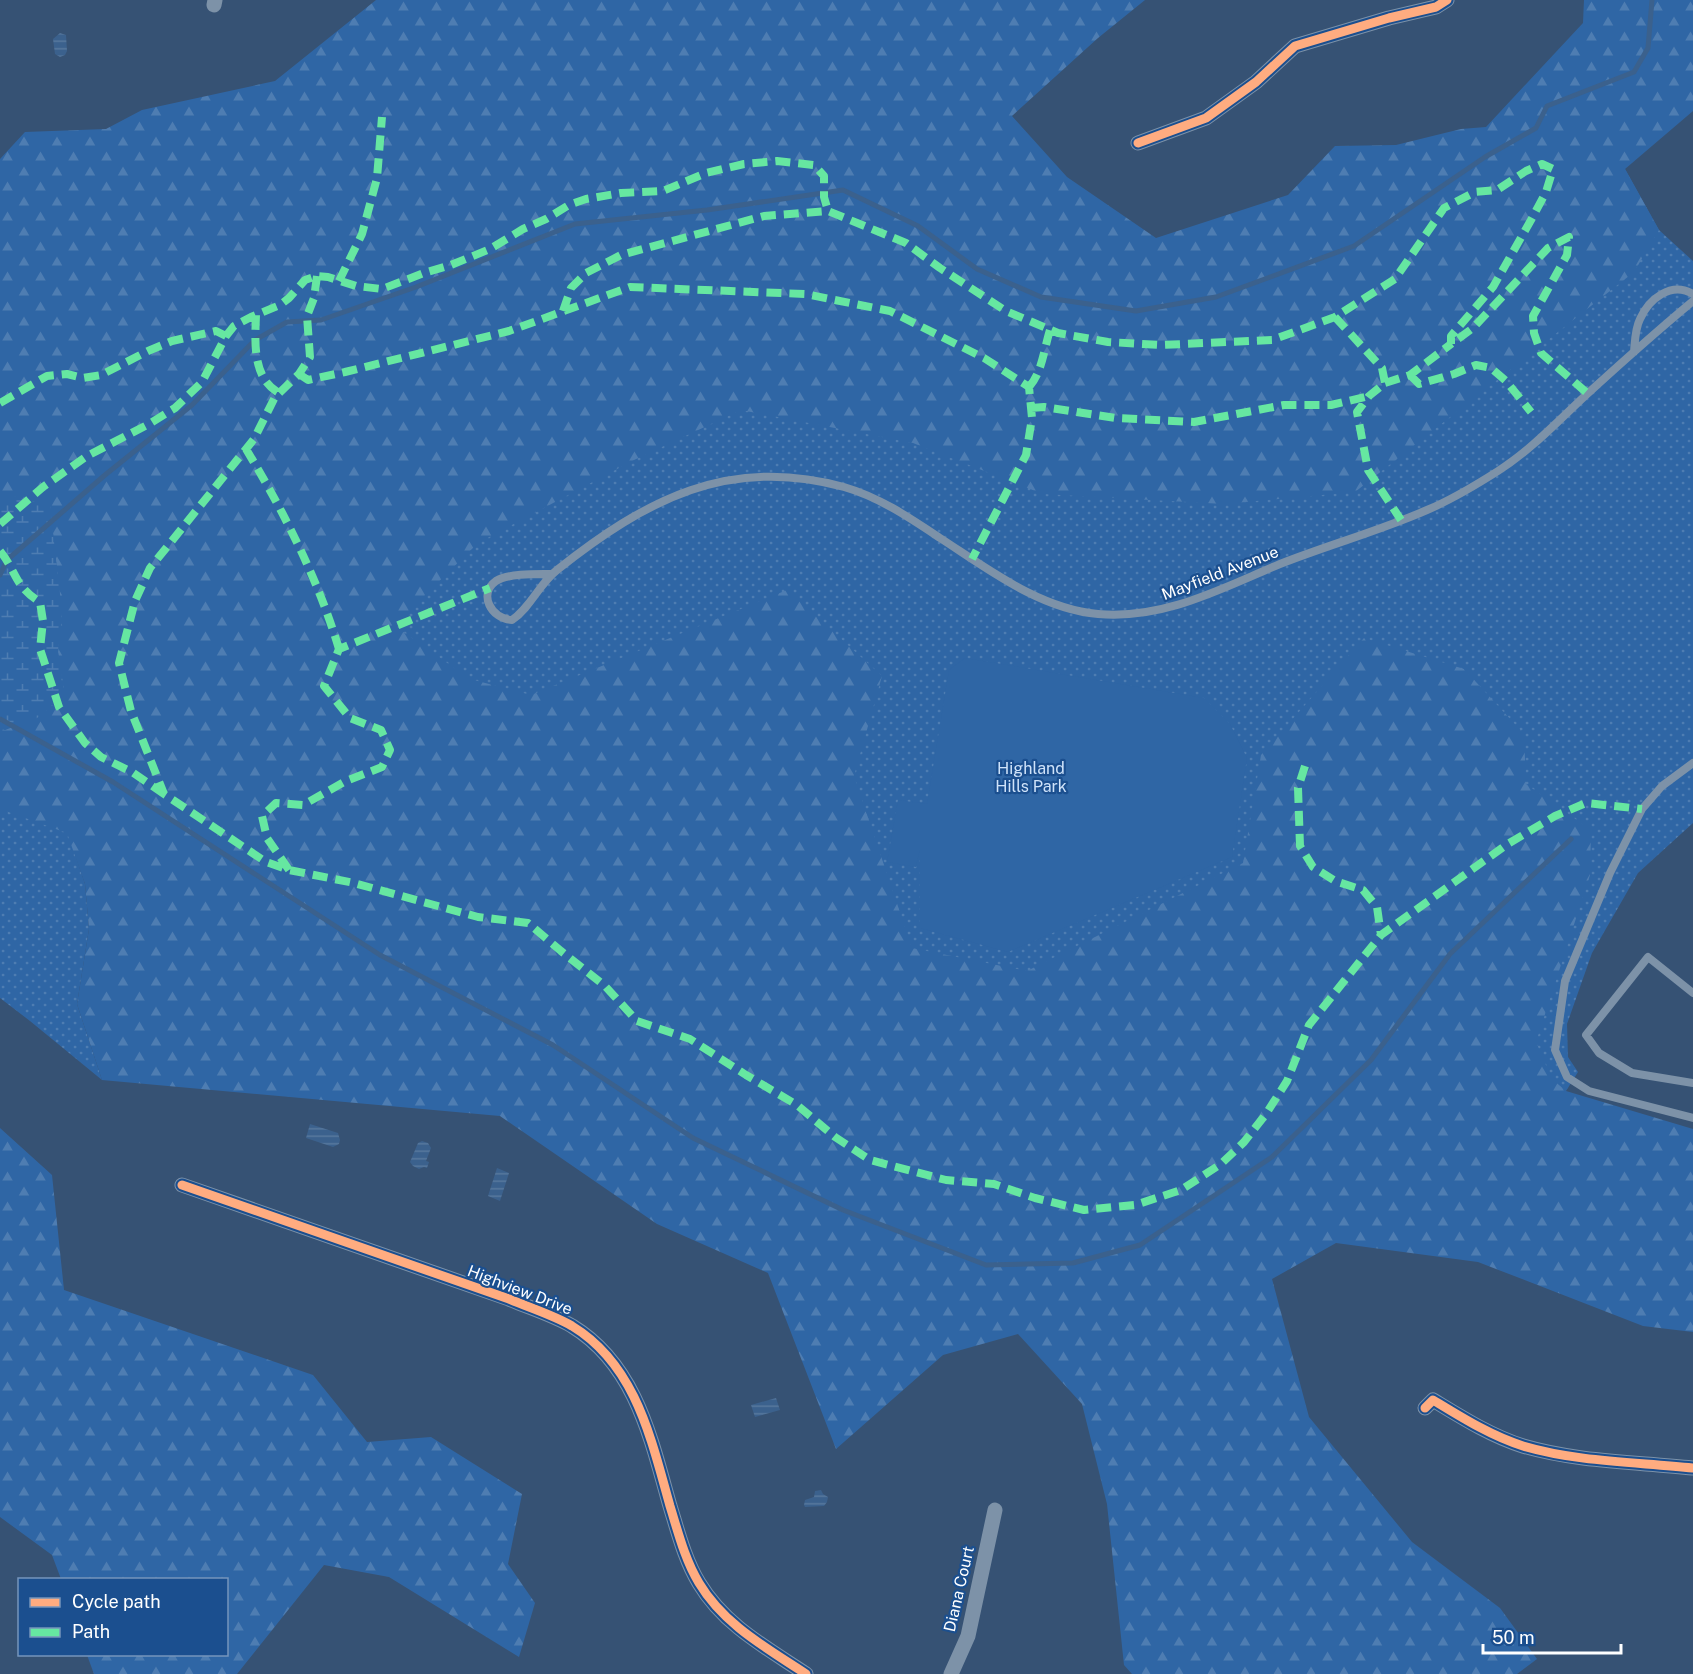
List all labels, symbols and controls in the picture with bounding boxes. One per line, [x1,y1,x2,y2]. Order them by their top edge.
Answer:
street label: Mayfield Avenue [1159,542,1281,604]
park label: Highland Hills Park [995,759,1067,796]
street label: Highview Drive [465,1261,575,1319]
street label: Diana Court [940,1544,978,1634]
legend [18,1578,228,1656]
text: Cycle path [72,1591,161,1612]
scale bar [1483,1617,1621,1655]
text: Path [72,1621,110,1642]
text: 50 m [1492,1627,1535,1648]

